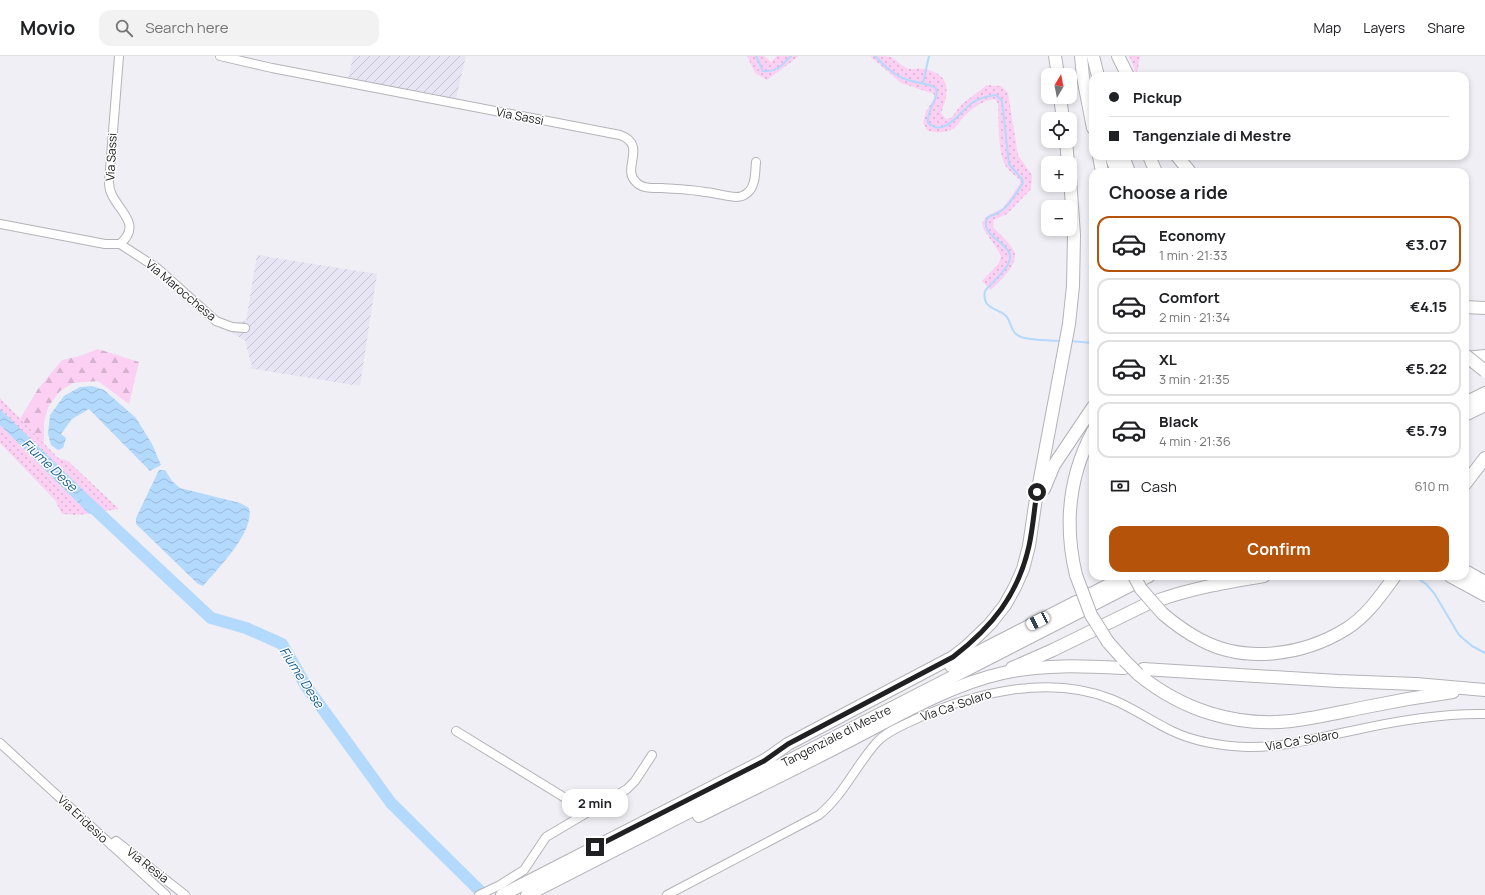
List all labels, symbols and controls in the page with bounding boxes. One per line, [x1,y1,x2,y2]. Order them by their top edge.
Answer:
search box [99,10,379,46]
text: Movio [20,15,75,41]
icon: search [113,17,135,39]
text: Search here [145,17,229,38]
text: Map [1313,18,1341,37]
text: Layers [1363,18,1405,37]
text: Share [1427,18,1465,37]
north arrow [1041,68,1077,104]
map controls [1041,68,1077,236]
text: Pickup [1133,87,1182,108]
street label: Via Sassi [495,103,545,129]
button: locate [1041,112,1077,148]
text: Tangenziale di Mestre [1133,125,1291,146]
street label: Via Sassi [101,132,121,182]
button: + [1041,156,1077,192]
text: Choose a ride [1109,180,1228,204]
button: − [1041,200,1077,236]
text: Economy [1159,225,1226,246]
icon: car [1111,226,1147,262]
text: €3.07 [1406,234,1447,255]
text: 1 min · 21:33 [1159,246,1227,264]
street label: Via Marocchesa [142,255,220,325]
text: Comfort [1159,287,1220,308]
icon: car [1111,288,1147,324]
text: €4.15 [1410,296,1447,317]
text: 2 min · 21:34 [1159,308,1230,326]
text: XL [1159,349,1177,370]
icon: car [1111,350,1147,386]
text: €5.22 [1406,358,1447,379]
text: 3 min · 21:35 [1159,370,1230,388]
text: Black [1159,411,1198,432]
icon: car [1111,412,1147,448]
text: €5.79 [1406,420,1447,441]
text: 4 min · 21:36 [1159,432,1231,450]
water label: Fiume Dese [19,435,82,496]
icon: cash [1109,475,1131,497]
text: Cash [1141,476,1177,497]
text: 610 m [1415,477,1449,495]
route start [1028,483,1046,501]
button: Confirm [1109,526,1449,572]
car [1025,610,1051,632]
water label: Fiume Dese [276,643,329,712]
street label: Via Ca' Solaro [918,685,994,725]
street label: Tangenziale di Mestre [778,701,894,771]
street label: Via Ca' Solaro [1264,725,1340,755]
callout: 2 min [562,789,628,817]
street label: Via Eridesio [54,791,112,847]
text: 2 min [578,794,612,812]
route end [586,838,604,856]
street label: Via Resia [123,843,173,887]

